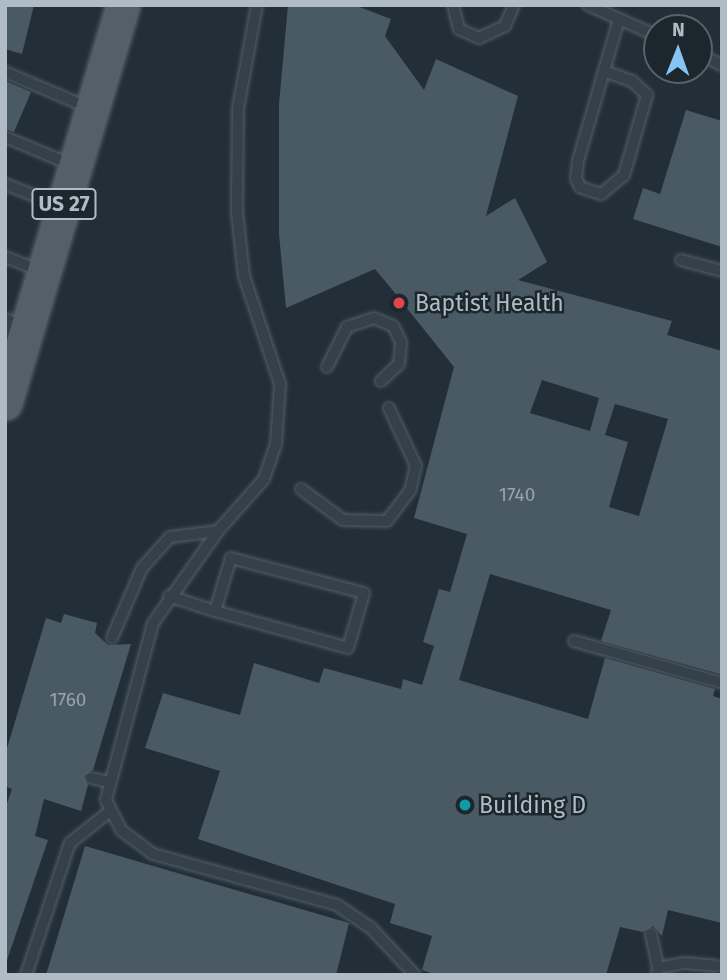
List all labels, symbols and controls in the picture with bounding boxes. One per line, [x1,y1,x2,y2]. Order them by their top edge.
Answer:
north arrow [643,14,713,84]
text: N [672,18,685,41]
road number: US 27 [31,186,97,222]
place label: Baptist Health [415,289,564,317]
marker: Baptist Health [389,293,409,313]
house number: 1740 [499,484,535,506]
house number: 1760 [50,689,86,711]
place label: Building D [479,791,586,819]
marker: Building D [457,797,473,813]

